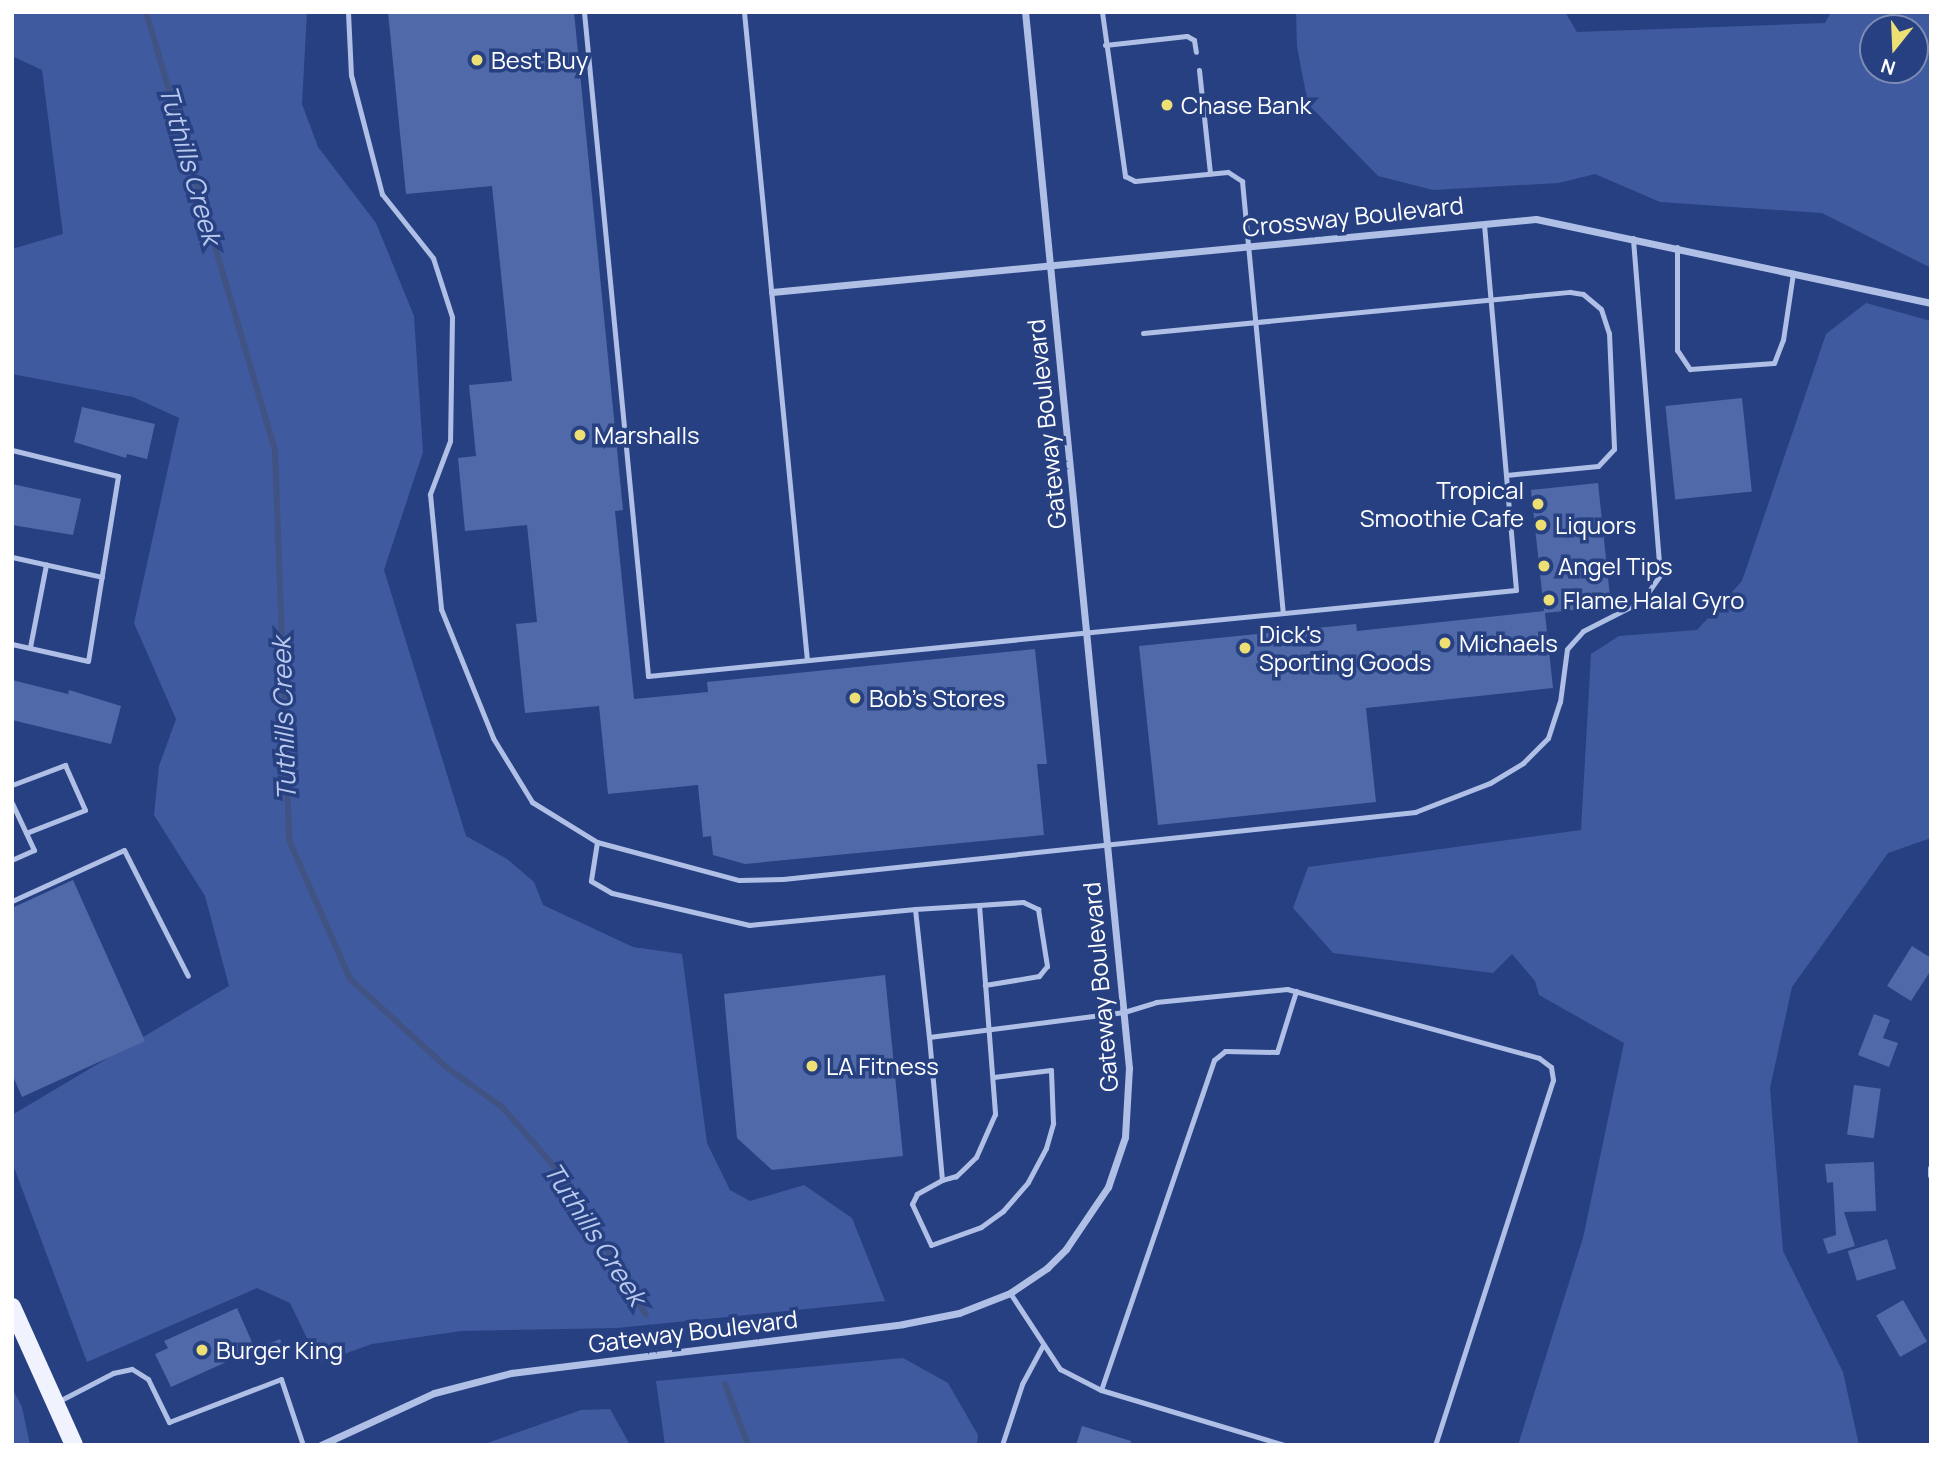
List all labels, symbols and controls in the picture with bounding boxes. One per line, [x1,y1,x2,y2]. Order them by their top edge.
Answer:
north arrow [1859,14,1929,84]
place label: Best Buy [491,46,588,74]
marker: Best Buy [469,52,485,68]
text: N [1878,53,1899,82]
water label: Tuthills Creek [152,82,228,248]
place label: Chase Bank [1181,91,1311,119]
marker: Chase Bank [1159,97,1175,113]
street label: Crossway Boulevard [1241,190,1465,242]
street label: Gateway Boulevard [1021,318,1071,530]
place label: Marshalls [594,421,700,449]
marker: Marshalls [572,427,588,443]
place label: Tropical Smoothie Cafe [1360,476,1524,532]
marker: Tropical Smoothie Cafe [1530,496,1546,512]
place label: Liquors [1555,511,1636,539]
marker: Liquors [1533,517,1549,533]
place label: Angel Tips [1558,552,1673,580]
marker: Angel Tips [1536,558,1552,574]
place label: Flame Halal Gyro [1563,586,1744,614]
marker: Flame Halal Gyro [1541,592,1557,608]
place label: Dick's Sporting Goods [1259,620,1431,676]
place label: Michaels [1459,629,1558,657]
marker: Michaels [1437,635,1453,651]
water label: Tuthills Creek [266,637,302,801]
marker: Dick's Sporting Goods [1237,640,1253,656]
place label: Bob's Stores [869,684,1005,712]
marker: Bob's Stores [847,690,863,706]
street label: Gateway Boulevard [1076,881,1124,1093]
place label: LA Fitness [826,1052,939,1080]
marker: LA Fitness [804,1058,820,1074]
water label: Tuthills Creek [537,1157,653,1311]
street label: Gateway Boulevard [587,1304,799,1358]
place label: Burger King [216,1336,343,1364]
marker: Burger King [194,1342,210,1358]

